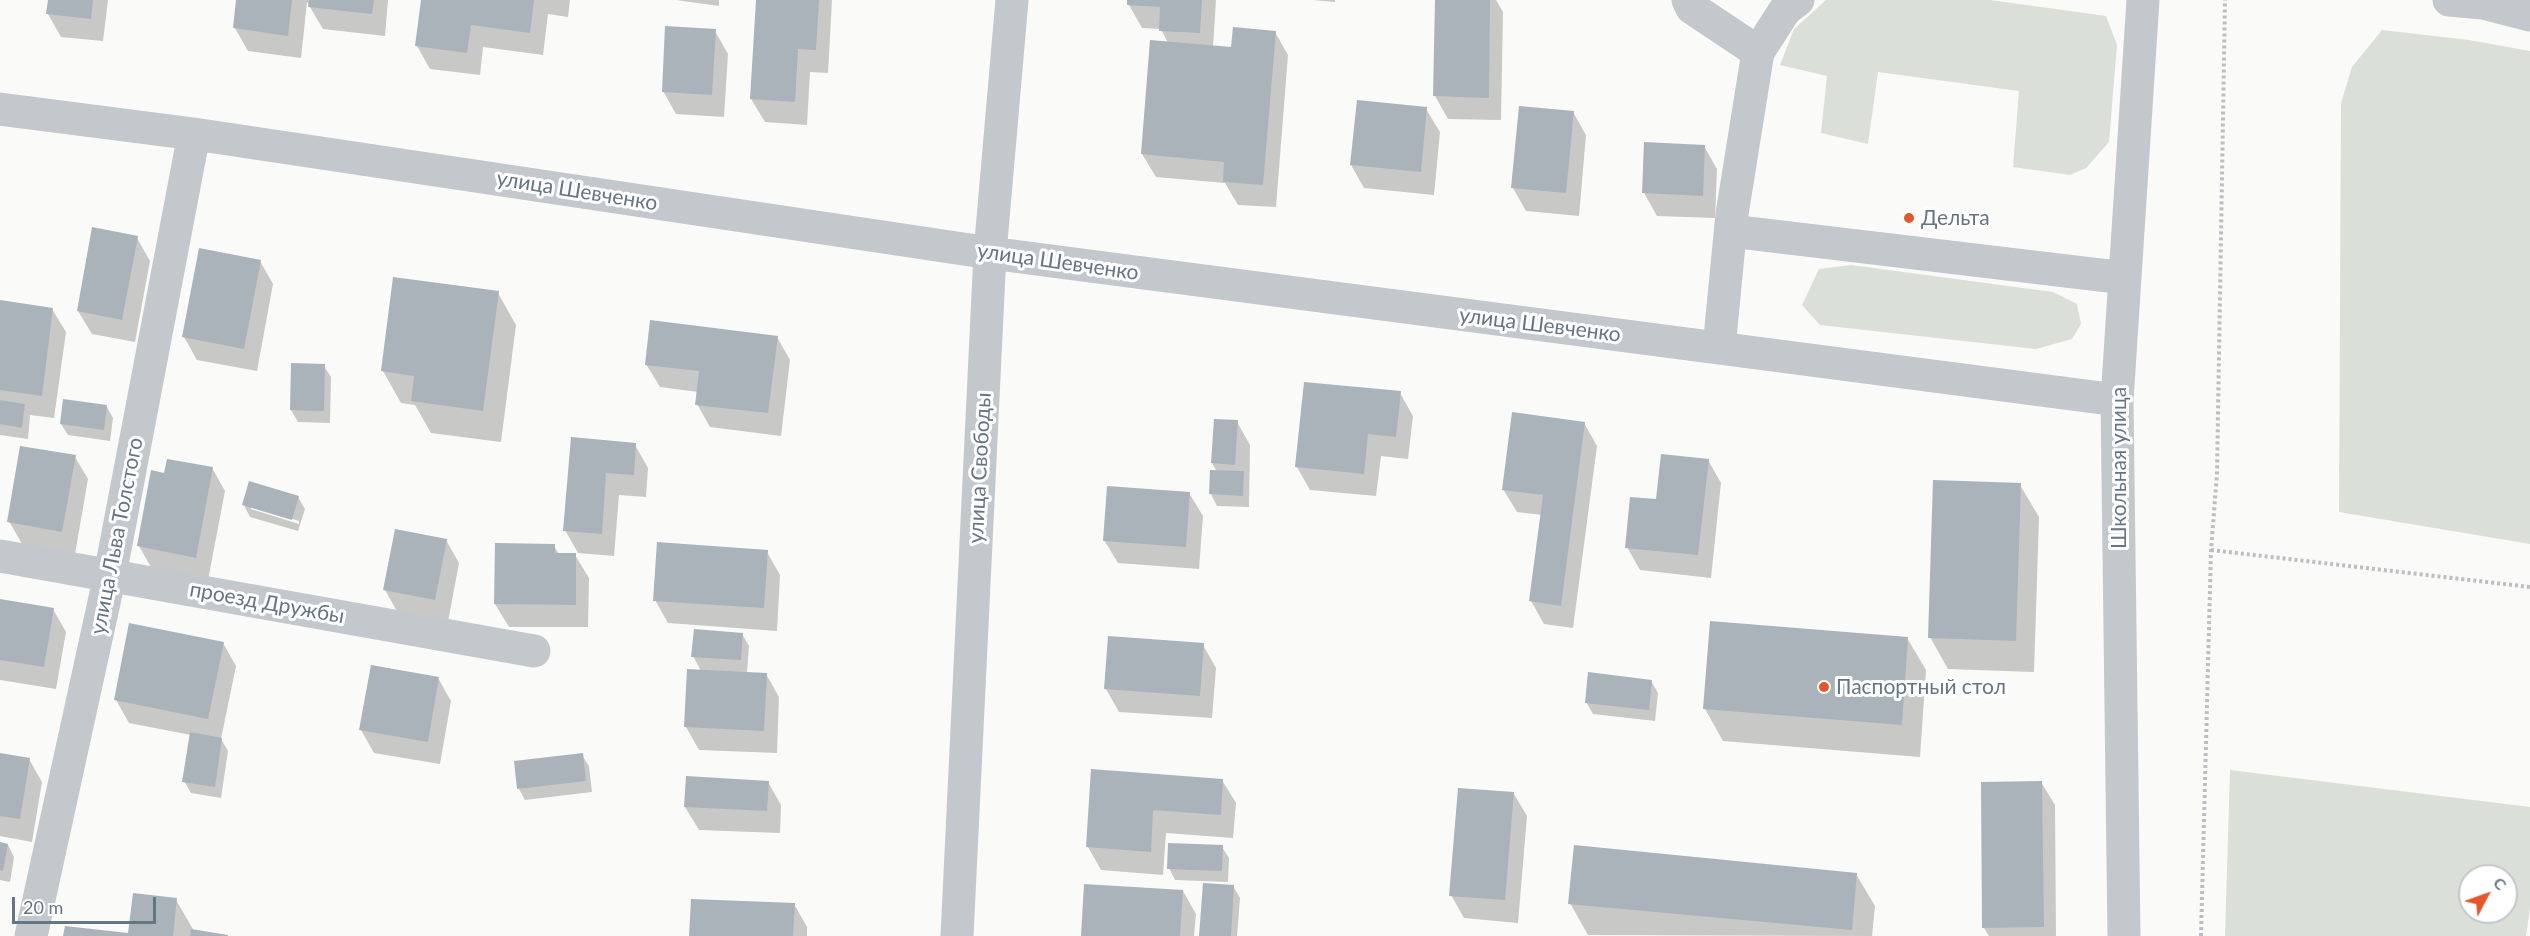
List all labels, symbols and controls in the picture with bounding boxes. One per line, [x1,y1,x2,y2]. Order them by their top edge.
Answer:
street label: улица Шевченко [495,166,659,216]
place label: Дельта [1921,205,1990,231]
marker: Дельта [1902,211,1916,225]
street label: улица Шевченко [976,238,1140,286]
street label: улица Шевченко [1458,303,1622,347]
street label: Школьная улица [2106,387,2132,549]
street label: улица Свободы [963,392,997,544]
street label: улица Льва Толстого [86,435,148,637]
street label: проезд Дружбы [188,577,346,629]
place label: Паспортный стол [1836,674,2006,700]
marker: Паспортный стол [1817,680,1831,694]
north arrow [2458,864,2518,924]
text: С [2490,873,2511,893]
scale bar [15,885,159,923]
text: 20 m [23,896,63,918]

